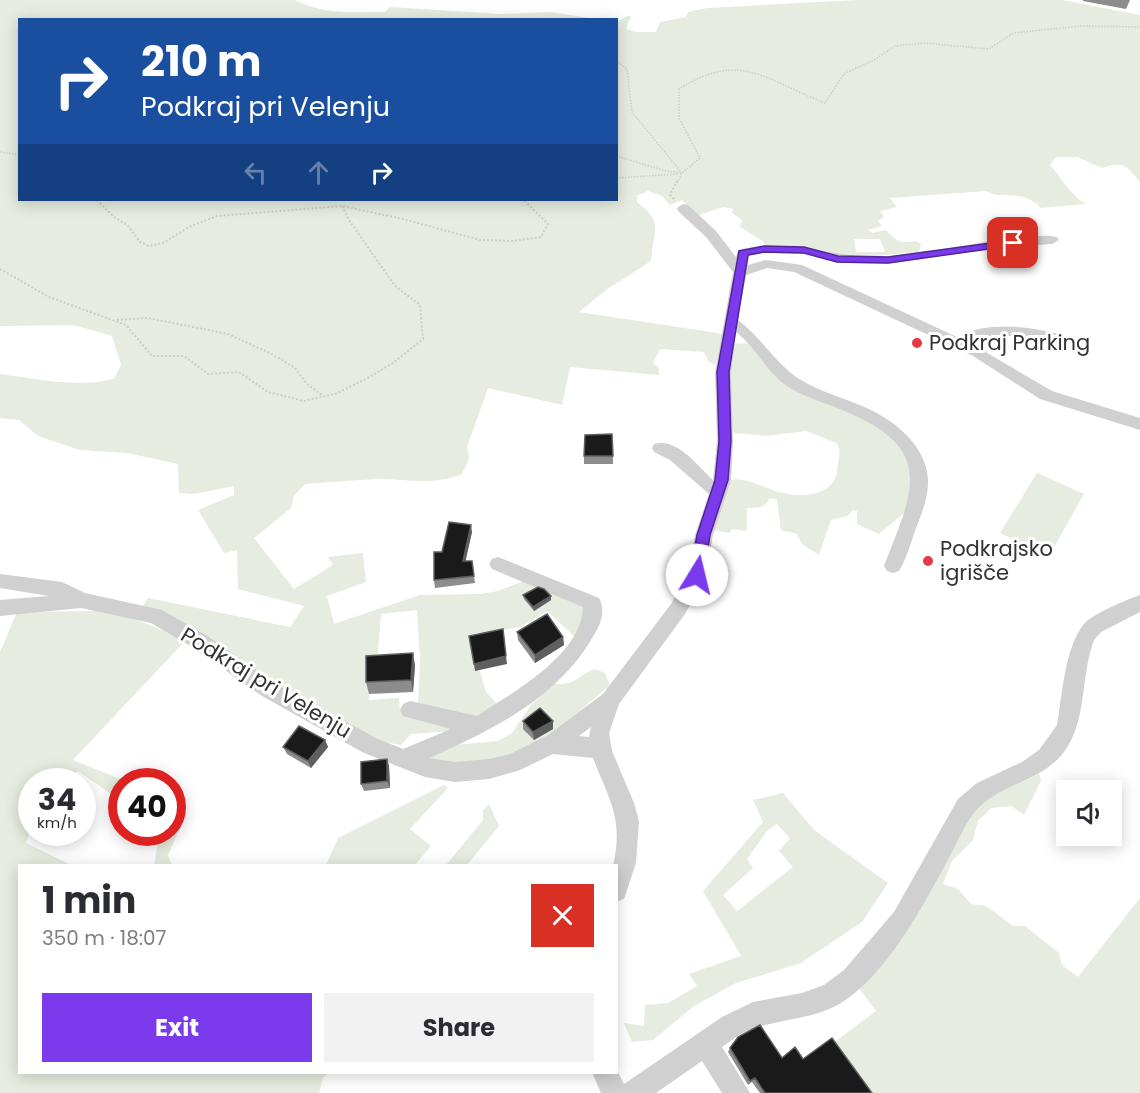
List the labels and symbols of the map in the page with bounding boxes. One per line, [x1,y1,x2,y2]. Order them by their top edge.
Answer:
pin [987,217,1038,268]
place label: Podkraj Parking [929,328,1090,357]
marker: Podkraj Parking [910,336,924,350]
place label: Podkrajsko igrišče [940,534,1053,587]
position arrow [665,543,729,607]
marker: Podkrajsko igrišče [921,554,935,568]
street label: Podkraj pri Velenju [176,620,357,745]
speed limit sign: 40 [108,768,186,846]

